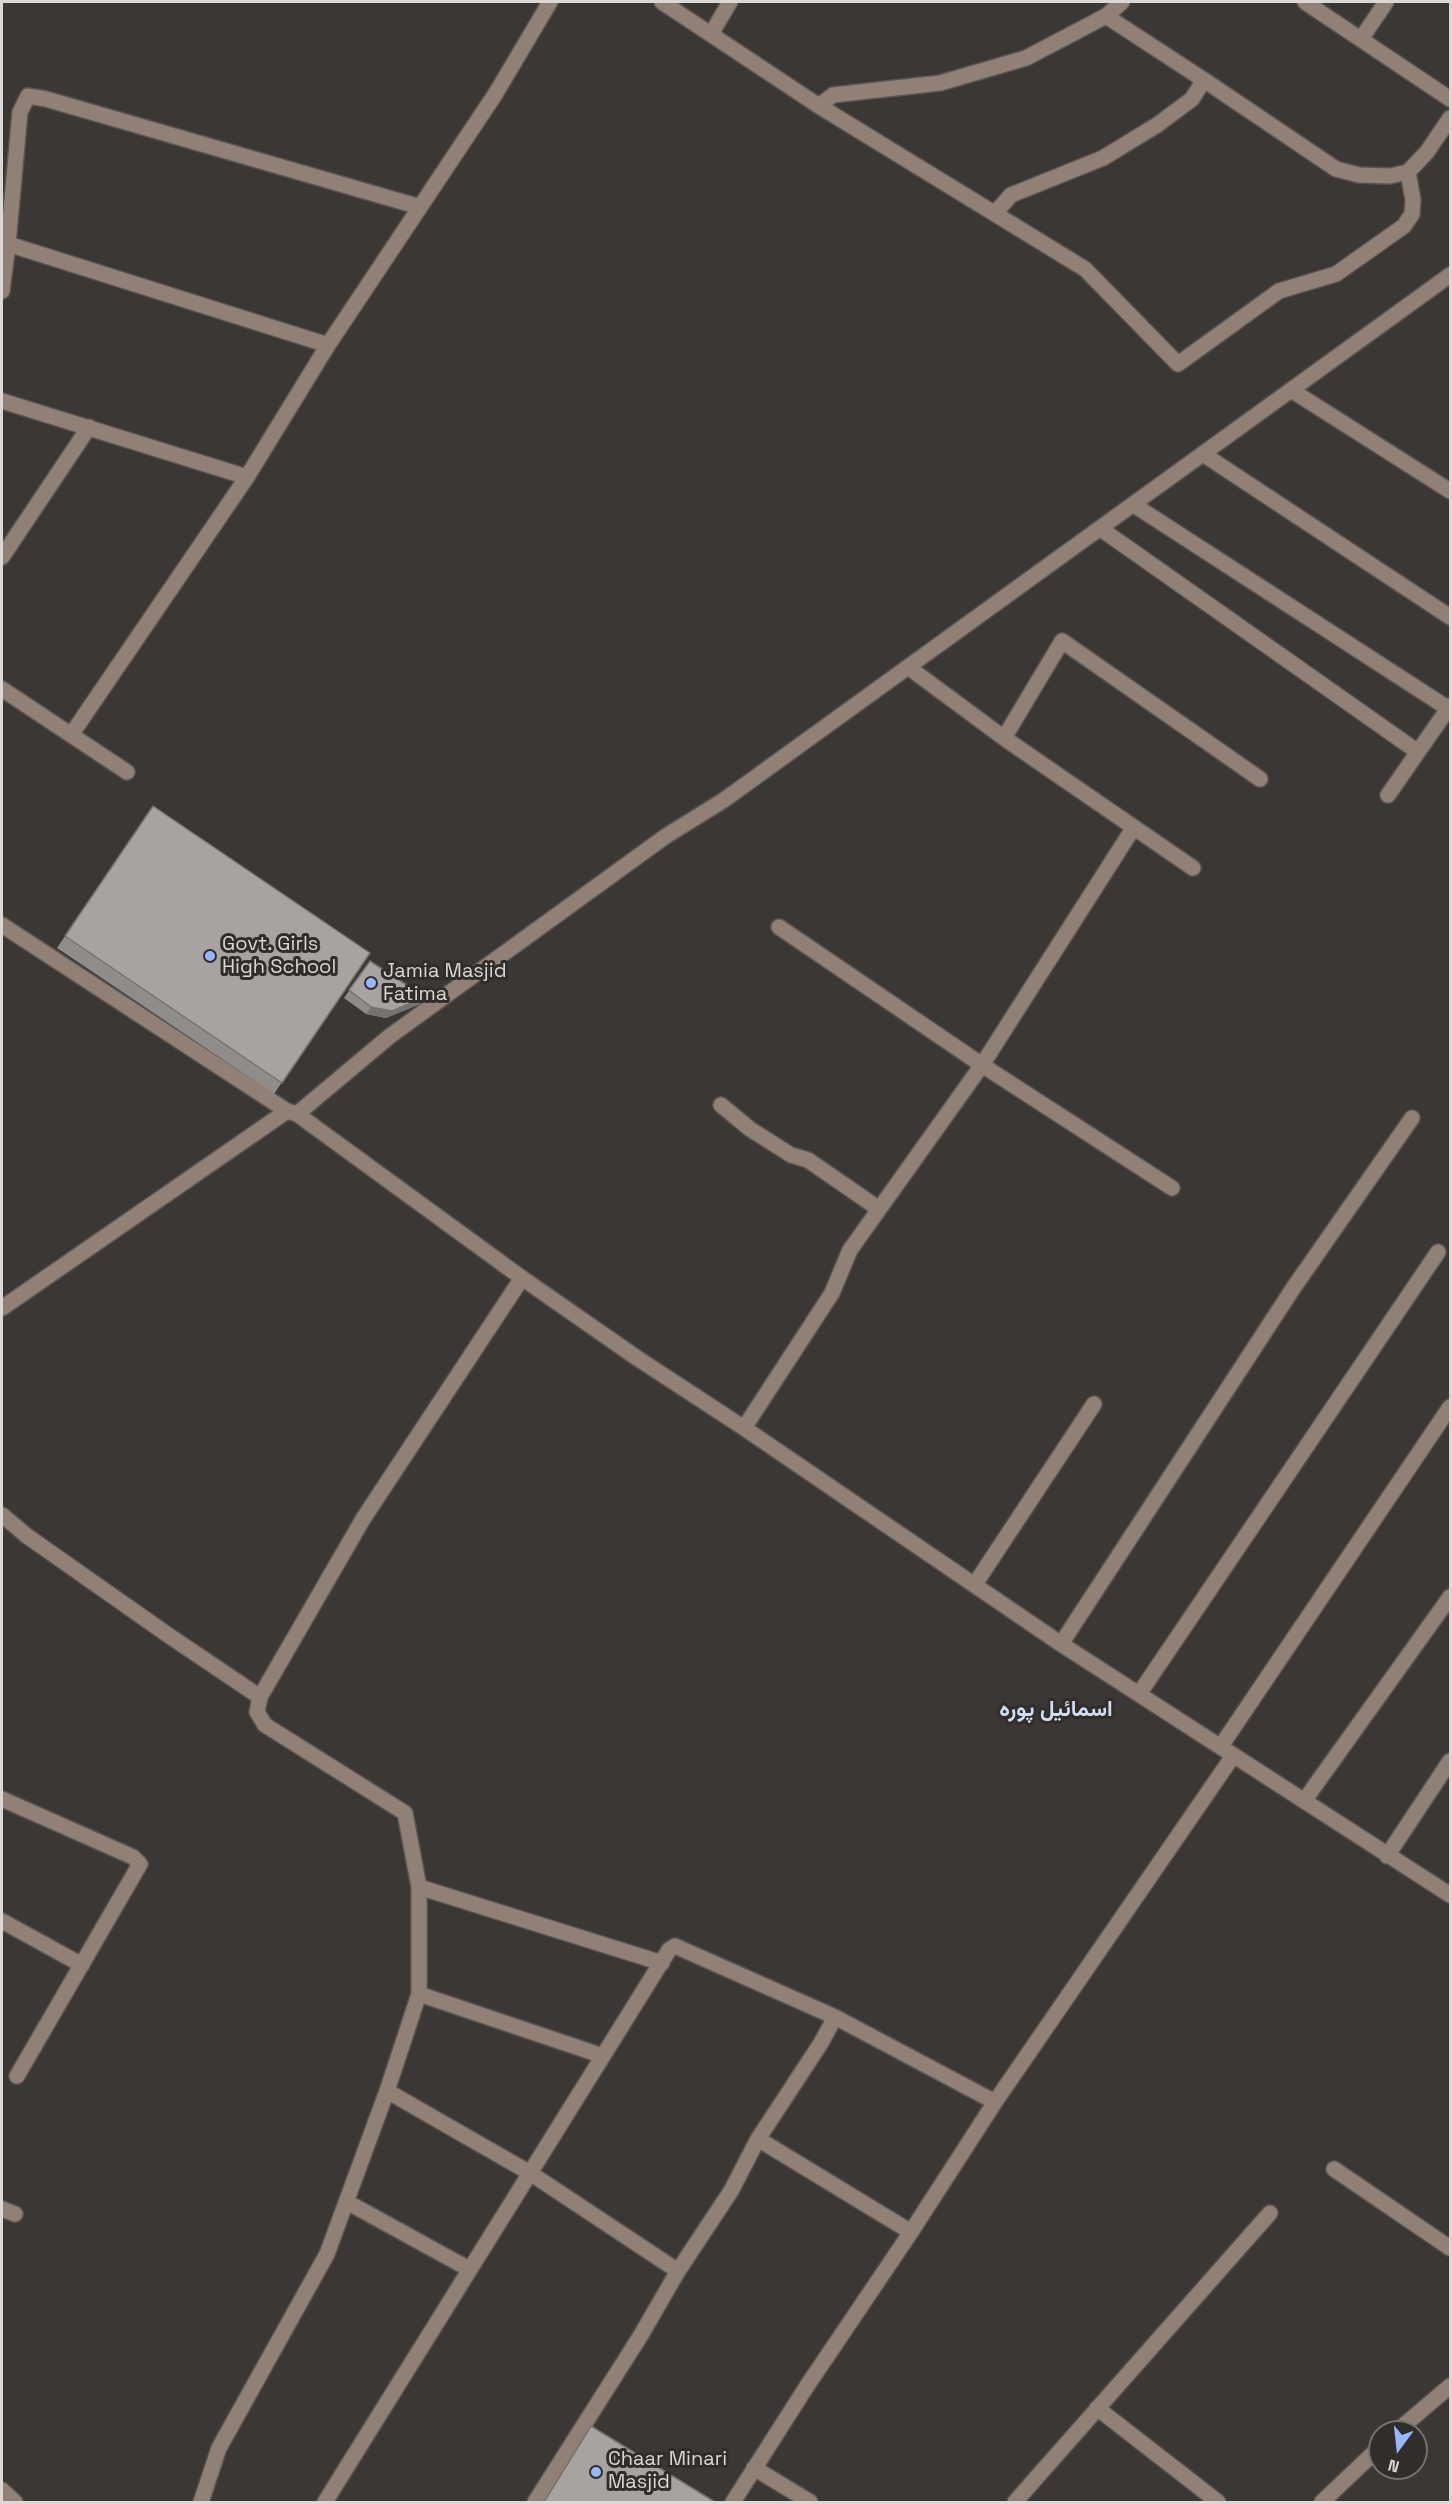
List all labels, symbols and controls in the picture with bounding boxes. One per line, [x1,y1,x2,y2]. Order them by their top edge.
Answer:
place label: Govt. Girls High School [222,933,336,980]
marker: Govt. Girls High School [203,949,217,963]
place label: Jamia Masjid Fatima [383,960,507,1007]
marker: Jamia Masjid Fatima [364,976,378,990]
district label: اسمائیل پورہ [999,1697,1113,1723]
north arrow [1368,2420,1428,2480]
place label: Chaar Minari Masjid [608,2448,727,2495]
text: N [1386,2454,1402,2477]
marker: Chaar Minari Masjid [589,2465,603,2479]

